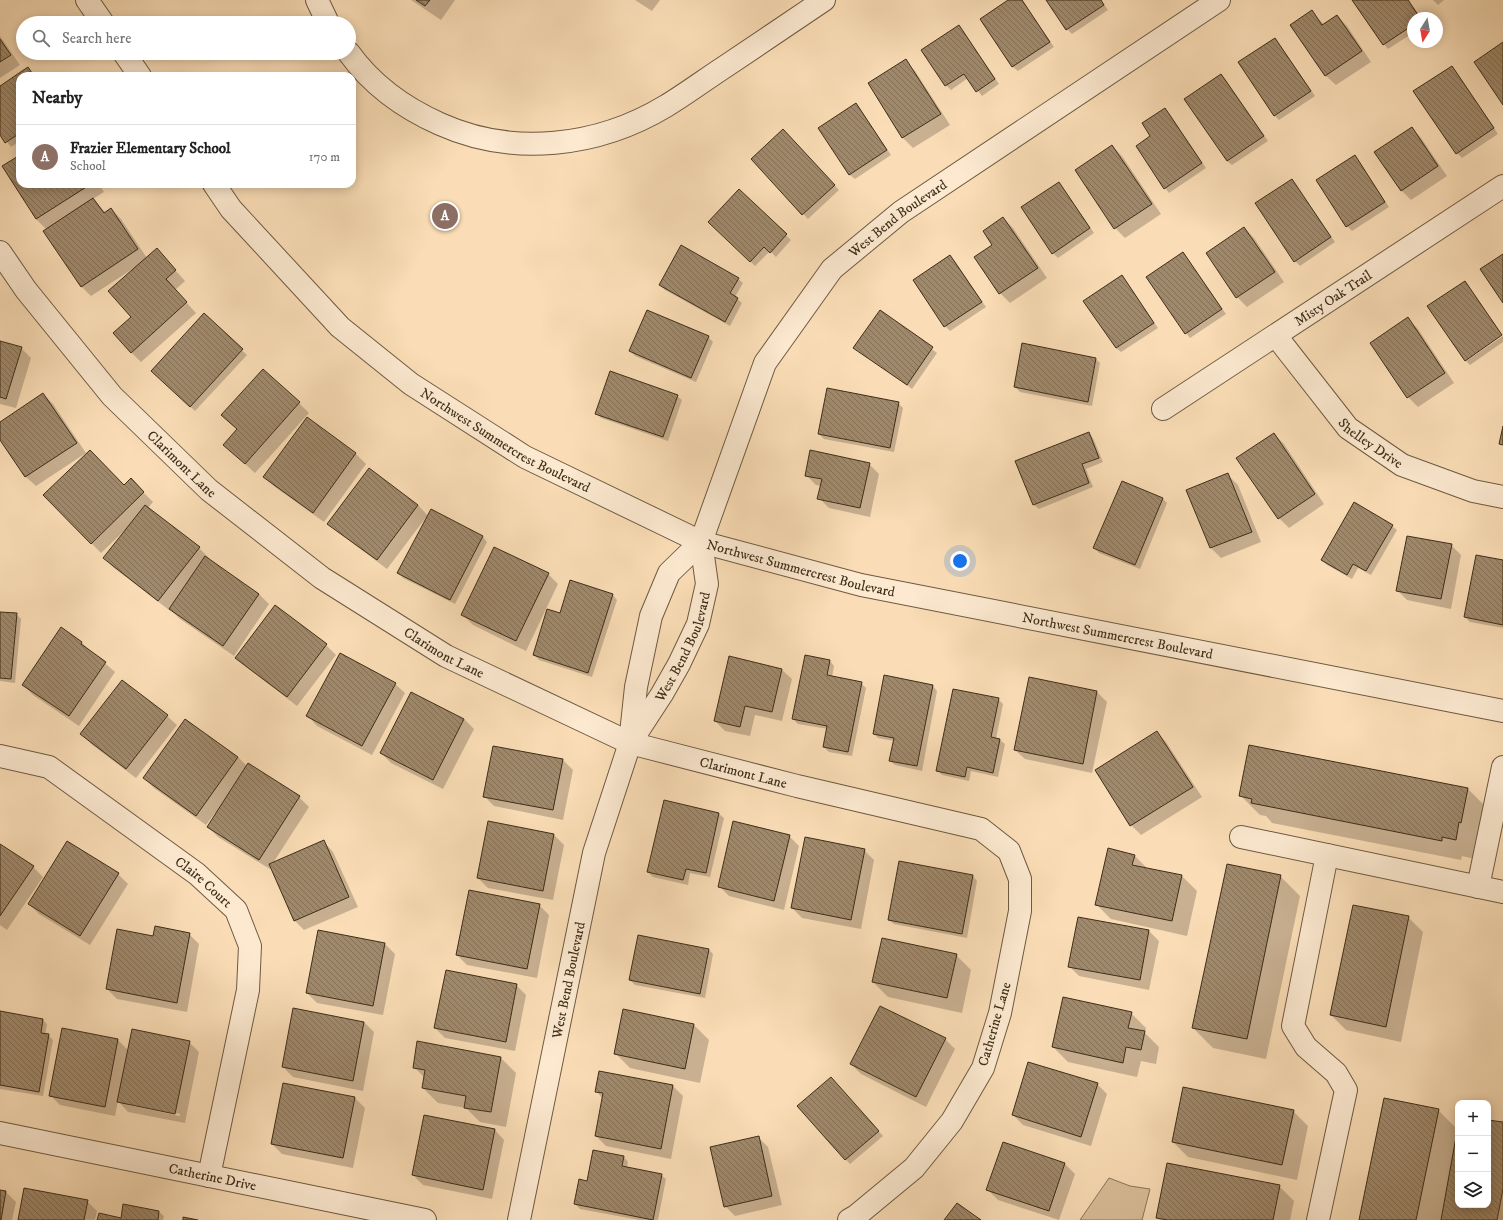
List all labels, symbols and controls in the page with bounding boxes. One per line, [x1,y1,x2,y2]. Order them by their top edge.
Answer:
north arrow [1407,12,1443,48]
search box [16,16,356,60]
icon: search [30,27,52,49]
text: Search here [62,29,131,48]
text: Nearby [32,87,82,109]
text: Frazier Elementary School [70,139,231,158]
text: A [41,149,49,165]
text: 170 m [309,149,340,165]
text: School [70,158,106,174]
street label: West Bend Boulevard [844,176,951,262]
pin: A [432,201,458,231]
street label: Misty Oak Trail [1291,266,1376,331]
street label: Northwest Summercrest Boulevard [417,384,593,497]
street label: Shelley Drive [1334,415,1406,473]
street label: Clarimont Lane [143,427,220,502]
street label: Northwest Summercrest Boulevard [705,536,896,601]
your location [950,551,970,571]
street label: West Bend Boulevard [651,590,715,706]
street label: Northwest Summercrest Boulevard [1021,609,1214,664]
street label: Clarimont Lane [400,624,487,683]
street label: Clarimont Lane [698,753,789,793]
street label: Claire Court [171,853,236,912]
street label: West Bend Boulevard [548,920,590,1041]
street label: Catherine Lane [974,980,1016,1068]
map controls [1455,1100,1491,1208]
button: + [1455,1100,1491,1136]
button: − [1455,1136,1491,1172]
street label: Catherine Drive [167,1160,258,1195]
button: layers [1455,1172,1491,1208]

